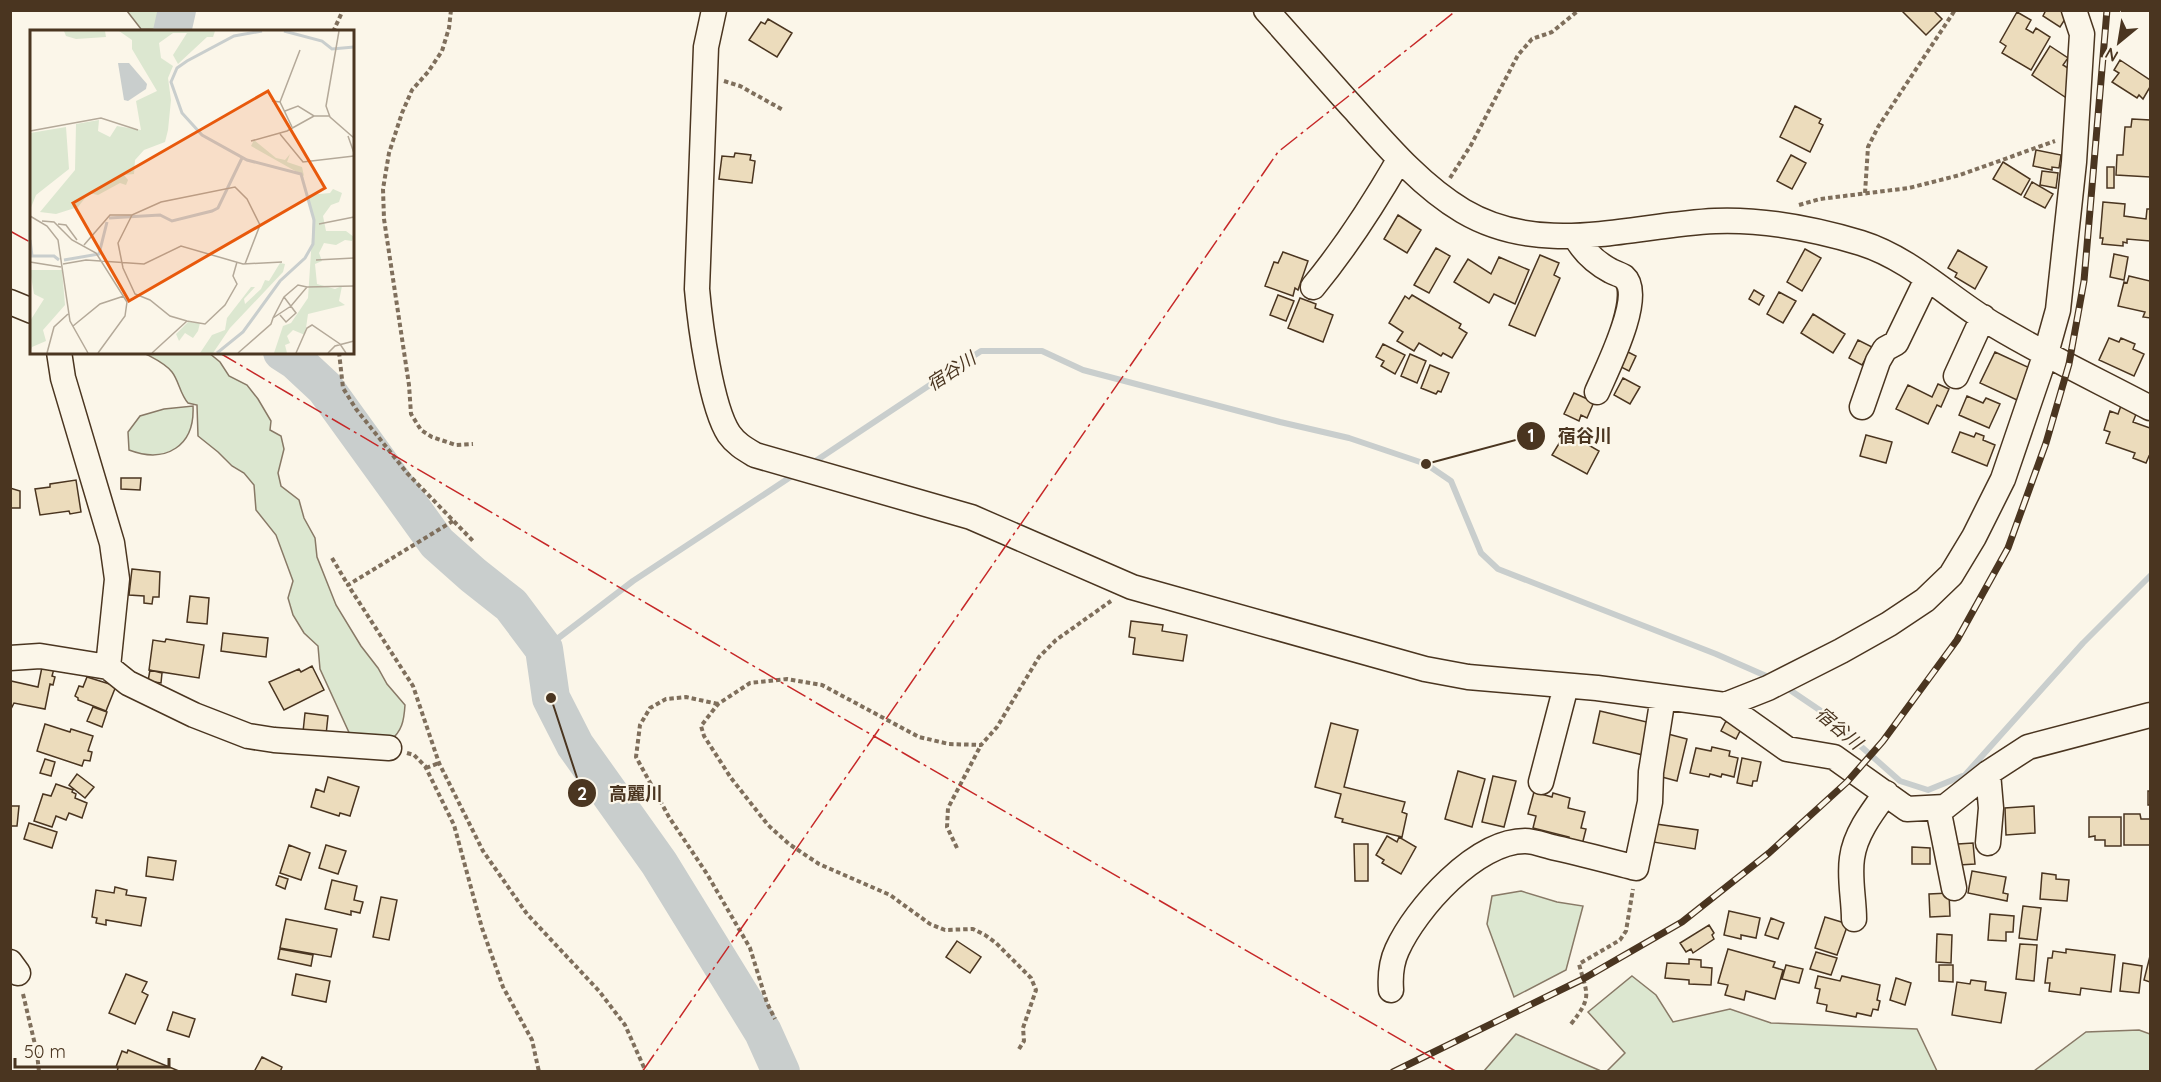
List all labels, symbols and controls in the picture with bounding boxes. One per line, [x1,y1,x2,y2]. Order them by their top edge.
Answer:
north arrow [2089,12,2149,72]
inset map [30,30,354,354]
text: N [2101,43,2122,67]
water label: 宿谷川 [922,346,982,395]
callout: 宿谷川 [1516,418,1624,454]
text: 1 [1527,424,1535,447]
text: 宿谷川 [1558,424,1612,447]
water label: 宿谷川 [1811,702,1869,755]
callout: 高麗川 [567,775,675,811]
text: 2 [577,782,587,805]
text: 高麗川 [609,782,663,805]
scale bar [15,1031,170,1069]
text: 50 m [24,1040,66,1063]

